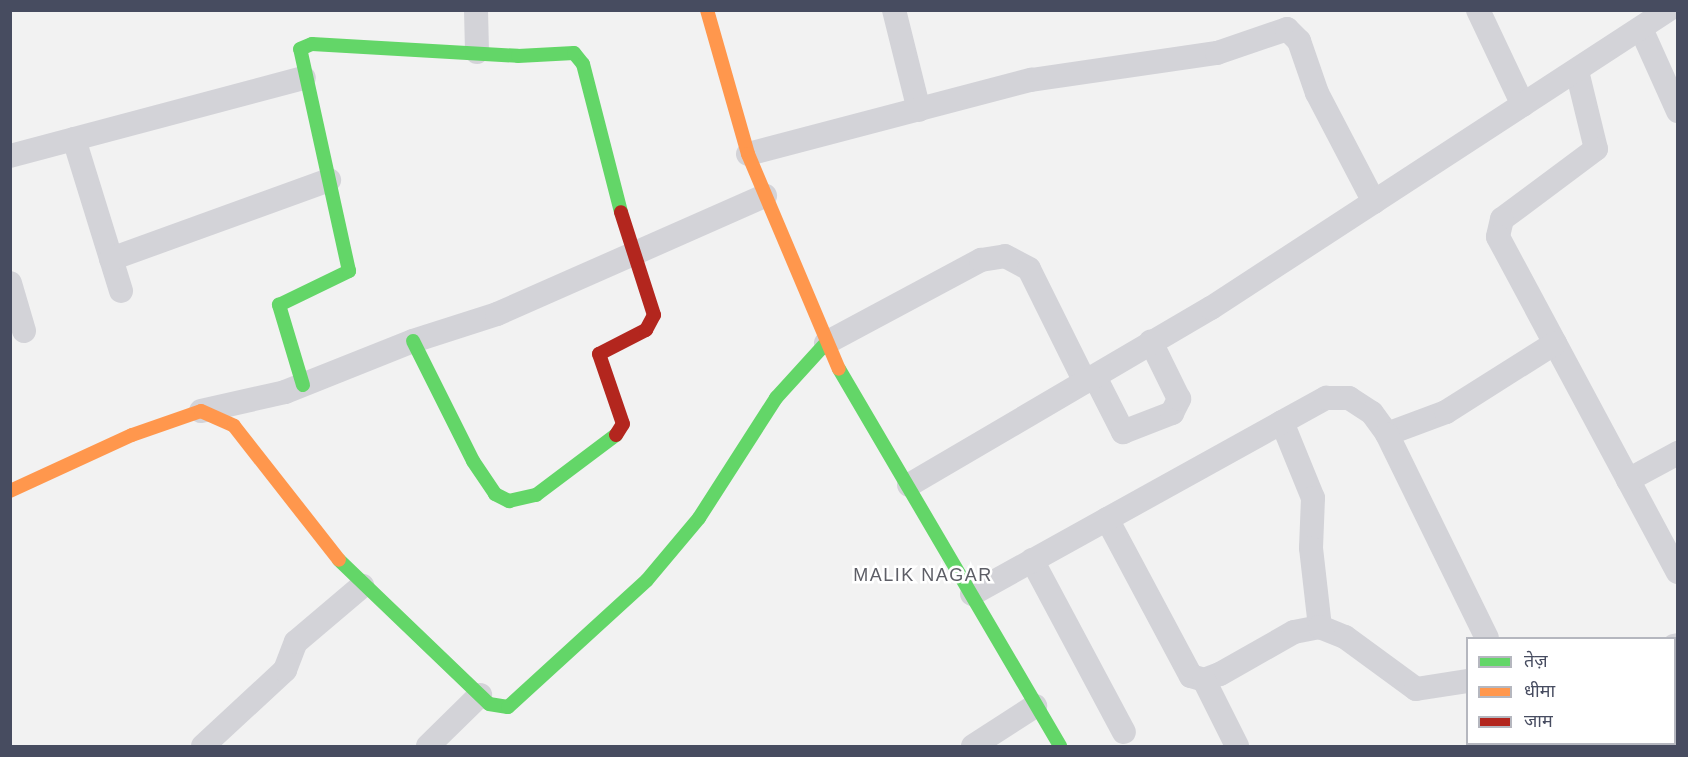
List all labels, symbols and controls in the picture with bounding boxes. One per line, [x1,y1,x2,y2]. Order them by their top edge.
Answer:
district label: MALIK NAGAR [853,564,993,586]
legend [1466,637,1676,745]
text: तेज़ [1524,651,1548,671]
text: धीमा [1524,681,1555,701]
text: जाम [1524,711,1553,731]

